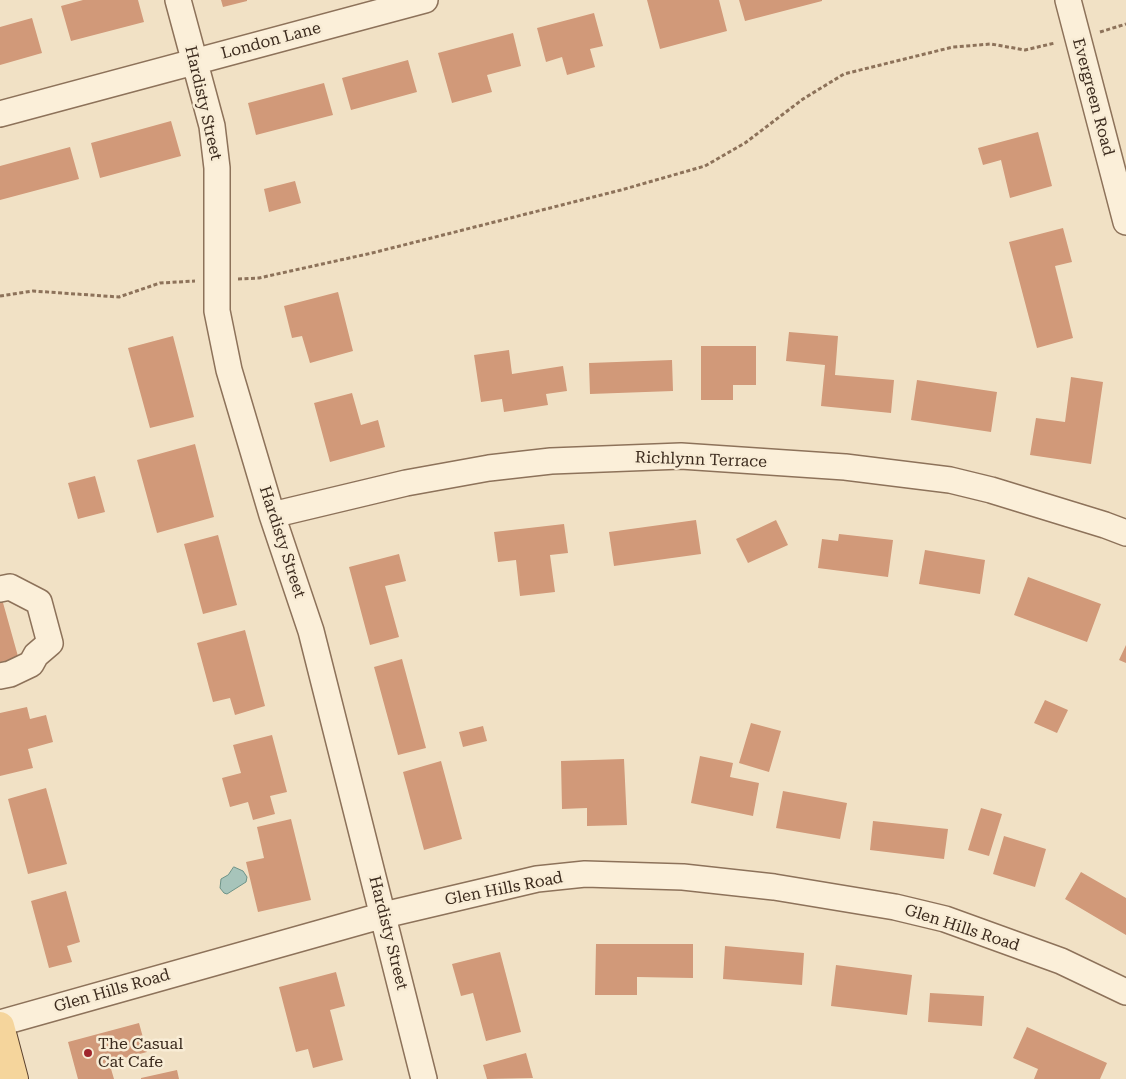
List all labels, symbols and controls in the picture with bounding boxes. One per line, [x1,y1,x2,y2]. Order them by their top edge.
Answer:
street label: London Lane [219,18,323,64]
street label: Evergreen Road [1068,36,1118,158]
street label: Hardisty Street [181,44,225,162]
street label: Richlynn Terrace [635,448,767,472]
street label: Hardisty Street [255,483,309,601]
street label: Glen Hills Road [443,868,565,910]
street label: Hardisty Street [365,874,411,992]
street label: Glen Hills Road [902,900,1022,956]
street label: Glen Hills Road [52,965,172,1017]
place label: The Casual Cat Cafe [98,1034,183,1072]
marker: The Casual Cat Cafe [82,1047,94,1059]

